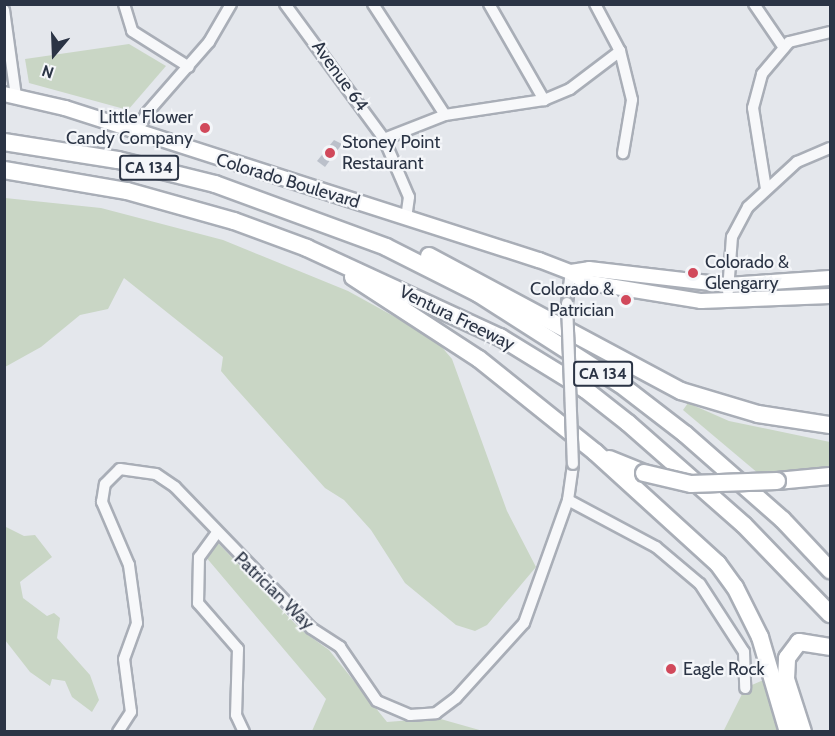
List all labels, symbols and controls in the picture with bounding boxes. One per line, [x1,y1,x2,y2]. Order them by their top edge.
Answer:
north arrow [24,24,84,84]
street label: Avenue 64 [307,37,373,115]
text: N [40,61,56,82]
place label: Little Flower Candy Company [66,107,193,150]
marker: Little Flower Candy Company [198,121,212,135]
place label: Stoney Point Restaurant [342,132,440,174]
marker: Stoney Point Restaurant [323,146,337,160]
street label: Colorado Boulevard [214,149,362,213]
road number: CA 134 [119,155,179,181]
place label: Colorado & Glengarry [705,252,789,294]
marker: Colorado & Glengarry [686,266,700,280]
place label: Colorado & Patrician [530,279,614,322]
street label: Ventura Freeway [396,281,518,355]
marker: Colorado & Patrician [619,293,633,307]
road number: CA 134 [573,361,633,387]
street label: Patrician Way [230,548,318,634]
place label: Eagle Rock [683,658,765,680]
marker: Eagle Rock [664,662,678,676]

